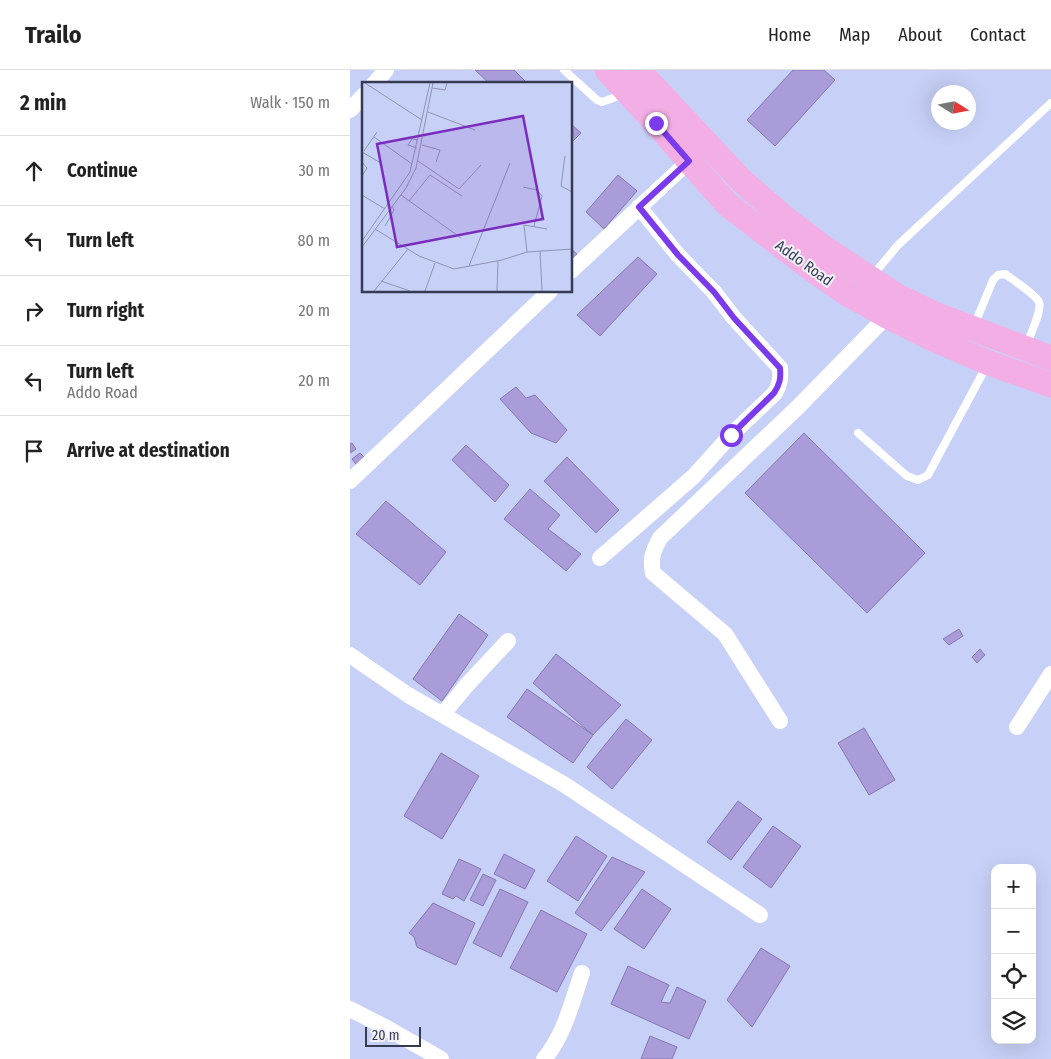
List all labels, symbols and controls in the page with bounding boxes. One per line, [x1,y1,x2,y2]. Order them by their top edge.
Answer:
text: Trailo [25,21,82,49]
text: Home [768,24,811,46]
text: Map [839,24,870,46]
text: About [898,24,942,46]
text: Contact [970,24,1026,46]
inset map [362,82,572,292]
north arrow [931,85,976,130]
text: 2 min [20,90,67,116]
text: Walk · 150 m [250,93,330,112]
route end [645,112,668,135]
icon: ahead [20,157,48,185]
text: Continue [67,159,138,182]
text: 30 m [298,161,330,180]
icon: left [20,227,48,255]
text: Turn left [67,229,134,252]
text: 80 m [298,231,330,250]
street label: Addo Road [772,236,836,290]
icon: right [20,297,48,325]
text: Turn right [67,299,144,322]
text: 20 m [299,301,330,320]
text: Turn left [67,360,134,383]
icon: left [20,367,48,395]
text: 20 m [299,371,330,390]
text: Addo Road [67,383,138,402]
route start [720,424,743,447]
icon: arrive [20,437,48,465]
text: Arrive at destination [67,439,230,462]
map controls [991,864,1036,1044]
button: + [991,864,1036,909]
button: − [991,909,1036,954]
button: locate [991,954,1036,999]
button: layers [991,999,1036,1044]
scale bar [365,1024,421,1047]
text: 20 m [372,1027,400,1044]

